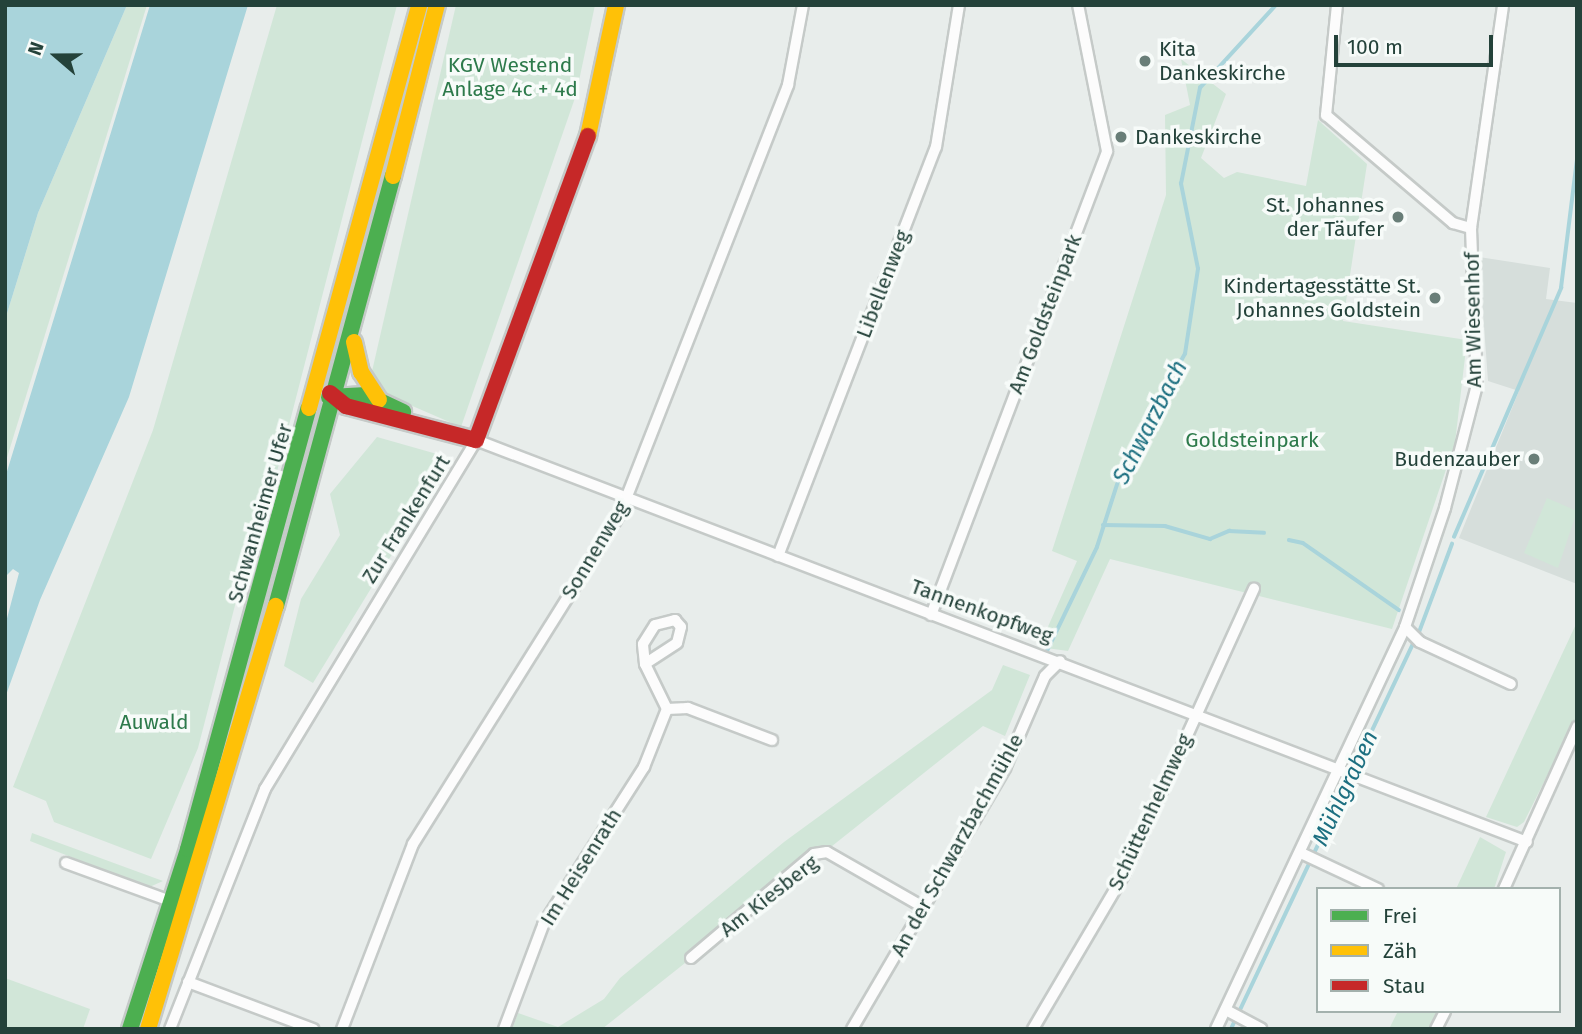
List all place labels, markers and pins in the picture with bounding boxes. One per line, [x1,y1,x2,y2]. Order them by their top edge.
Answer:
place label: Kita Dankeskirche [1159,36,1286,86]
marker: Kita Dankeskirche [1137,53,1153,69]
place label: Dankeskirche [1135,124,1262,150]
marker: Dankeskirche [1113,129,1129,145]
place label: St. Johannes der Täufer [1266,192,1384,242]
marker: St. Johannes der Täufer [1390,209,1406,225]
place label: Kindertagesstätte St. Johannes Goldstein [1223,273,1421,323]
marker: Kindertagesstätte St. Johannes Goldstein [1427,290,1443,306]
place label: Budenzauber [1394,446,1520,472]
marker: Budenzauber [1526,451,1542,467]

